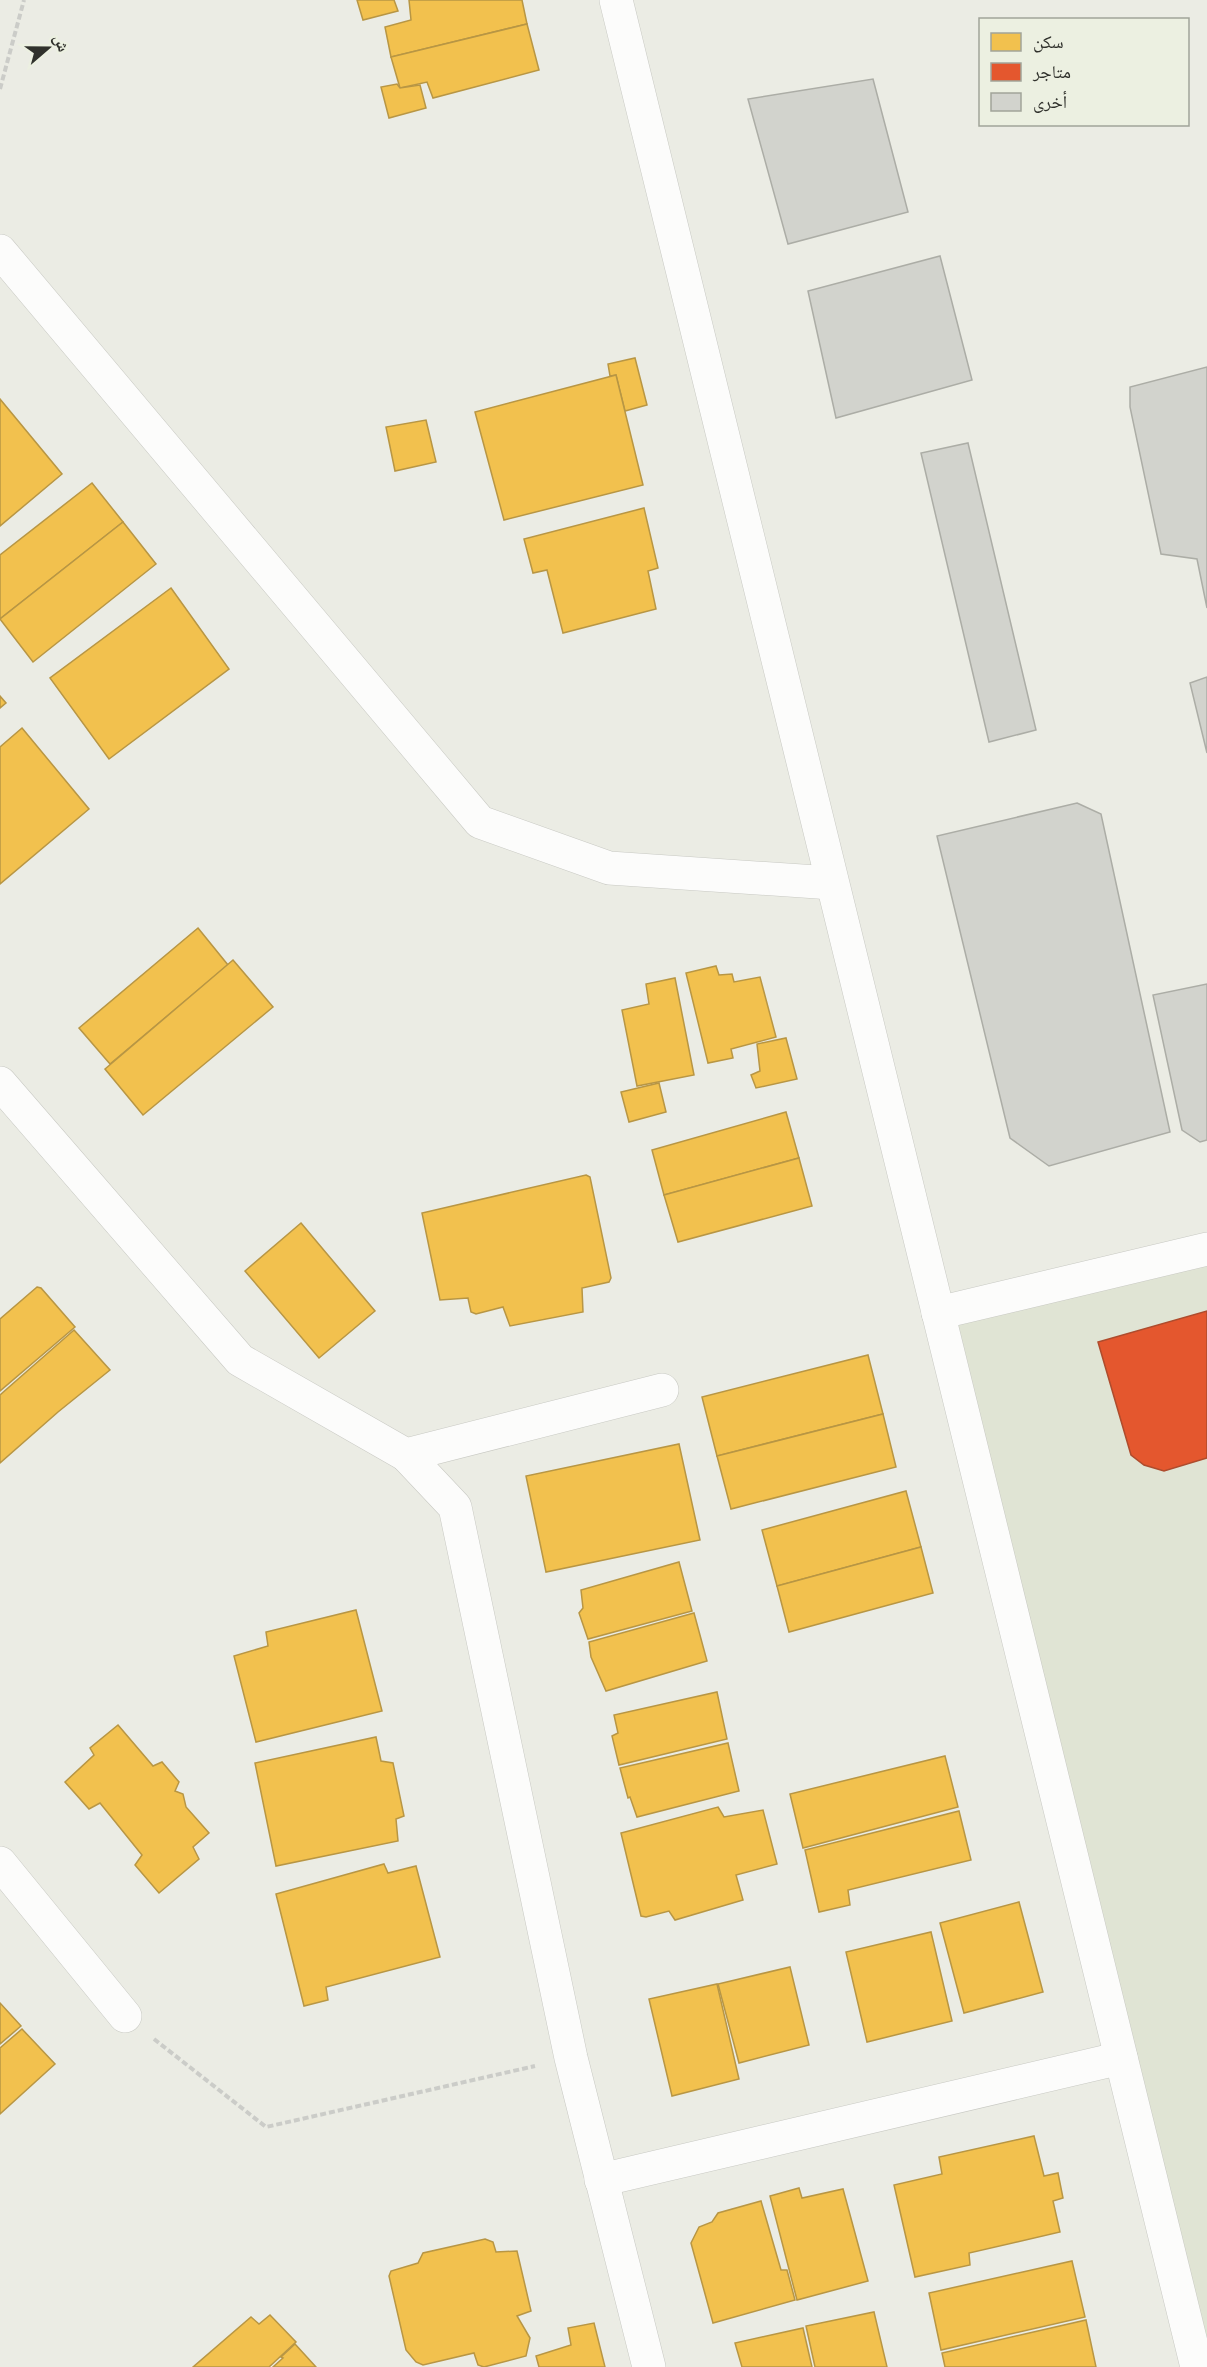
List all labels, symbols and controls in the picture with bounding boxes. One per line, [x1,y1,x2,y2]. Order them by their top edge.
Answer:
north arrow [18,18,78,78]
legend [979,18,1189,126]
text: سكن [1033,29,1064,53]
text: ش [49,31,75,55]
text: متاجر [1032,59,1071,83]
text: أخرى [1033,89,1067,113]

